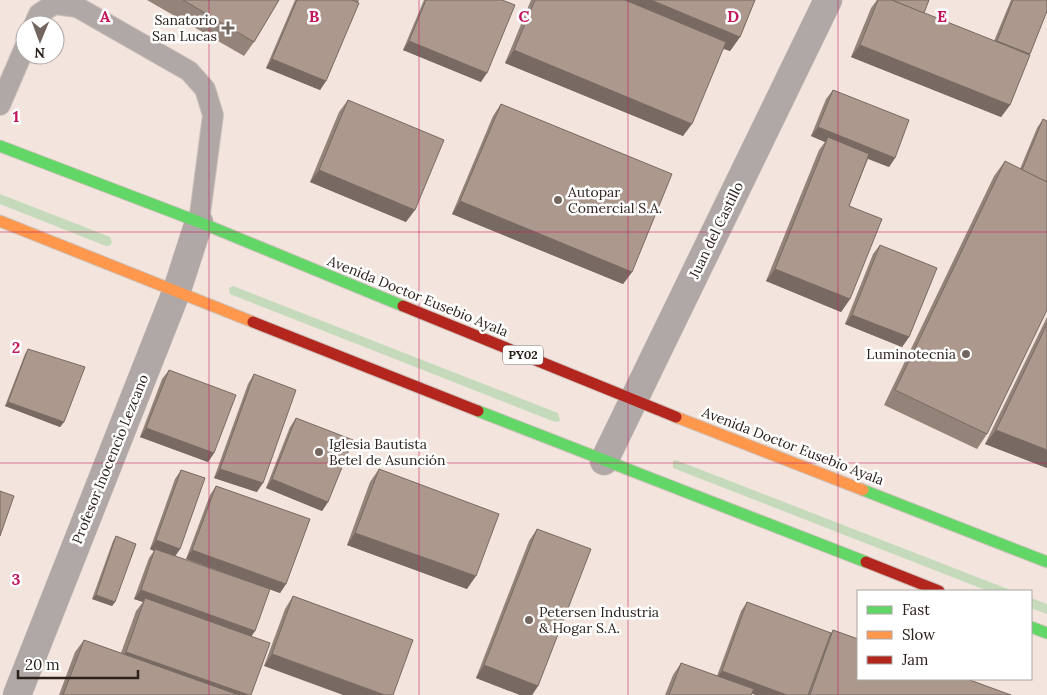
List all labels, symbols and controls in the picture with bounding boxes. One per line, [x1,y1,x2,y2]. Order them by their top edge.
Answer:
text: A [100,6,111,26]
text: B [309,6,320,26]
text: C [518,6,530,26]
text: D [727,6,739,26]
text: E [937,6,947,26]
place label: Sanatorio San Lucas [152,11,217,45]
north arrow [15,15,65,65]
marker: Sanatorio San Lucas [221,21,235,35]
text: N [34,44,45,62]
text: 1 [13,106,19,126]
street label: Juan del Castillo [684,179,747,282]
place label: Autopar Comercial S.A. [567,183,662,217]
marker: Autopar Comercial S.A. [552,194,564,206]
street label: Avenida Doctor Eusebio Ayala [324,251,511,341]
text: 2 [12,337,20,357]
place label: Luminotecnia [866,345,956,363]
road number: PY02 [503,346,543,364]
marker: Luminotecnia [960,348,972,360]
street label: Profesor Inocencio Lezcano [68,372,152,546]
street label: Avenida Doctor Eusebio Ayala [699,403,886,489]
place label: Iglesia Bautista Betel de Asunción [329,435,446,469]
marker: Iglesia Bautista Betel de Asunción [313,446,325,458]
text: 3 [12,569,21,589]
legend [857,590,1032,680]
text: Fast [902,600,930,619]
place label: Petersen Industria & Hogar S.A. [539,603,659,637]
marker: Petersen Industria & Hogar S.A. [523,614,535,626]
text: Slow [902,625,935,644]
scale bar [18,648,138,680]
text: Jam [901,650,929,669]
text: 20 m [25,655,60,674]

